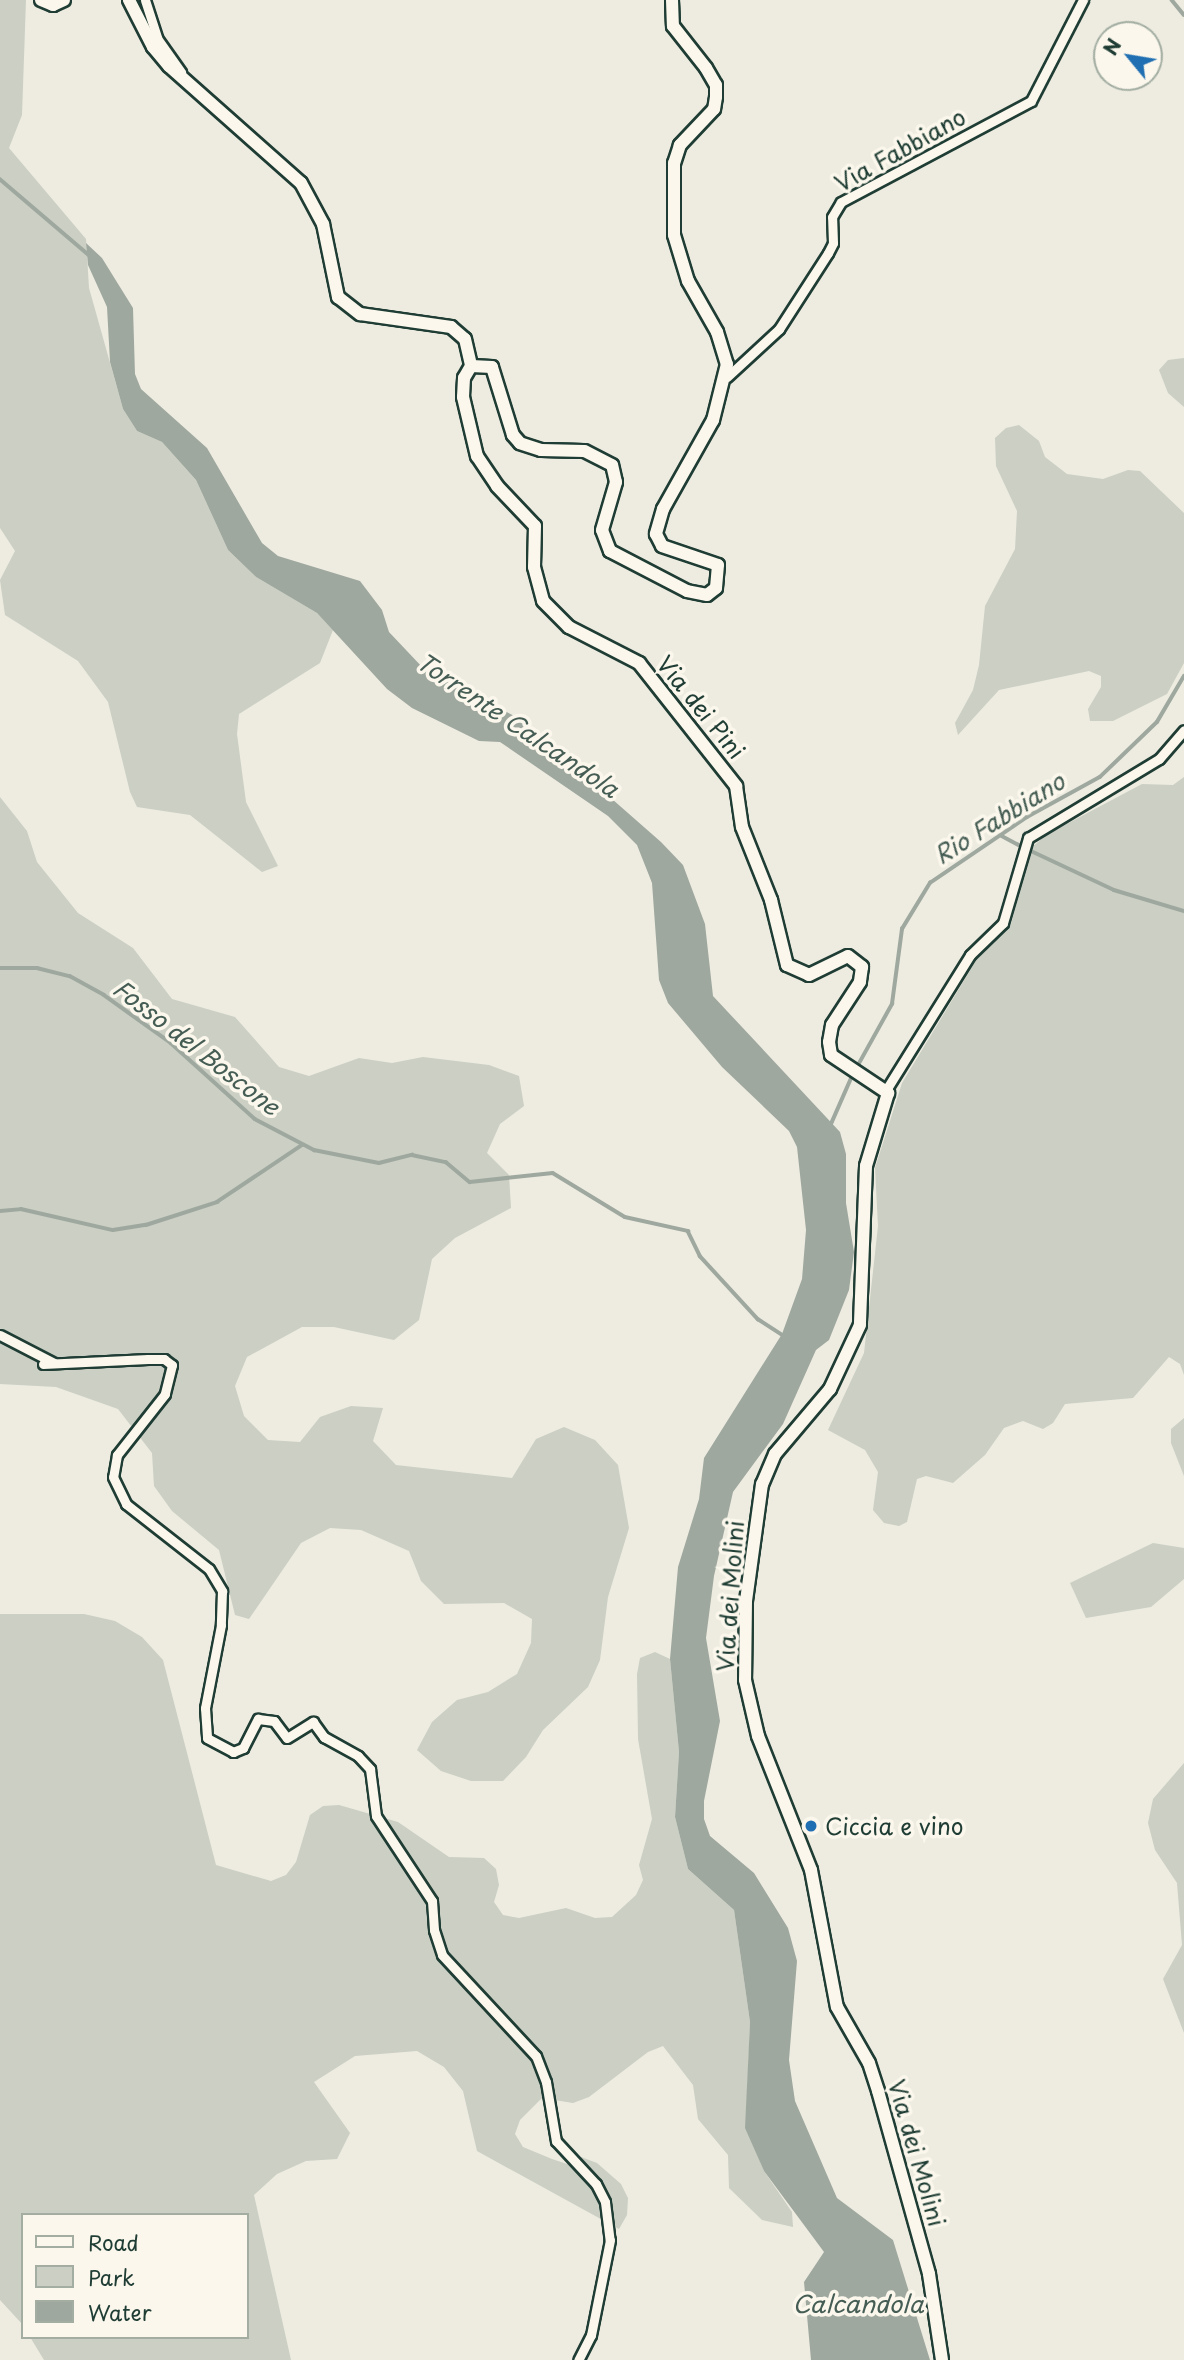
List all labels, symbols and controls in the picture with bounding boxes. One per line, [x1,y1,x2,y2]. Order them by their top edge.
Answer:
north arrow [1093,21,1163,91]
text: N [1096,33,1127,60]
street label: Via Fabbiano [830,103,970,197]
water label: Torrente Calcandola [412,647,624,803]
street label: Via dei Pini [651,650,751,764]
water label: Rio Fabbiano [928,766,1070,870]
water label: Fosso del Boscone [107,972,287,1122]
street label: Via dei Molini [711,1520,749,1672]
place label: Ciccia e vino [825,1812,964,1840]
marker: Ciccia e vino [803,1818,819,1834]
street label: Via dei Molini [883,2077,951,2229]
legend [21,2213,248,2339]
text: Road [88,2226,139,2258]
text: Park [88,2261,135,2293]
water label: Calcandola [792,2290,924,2318]
text: Water [88,2296,151,2328]

